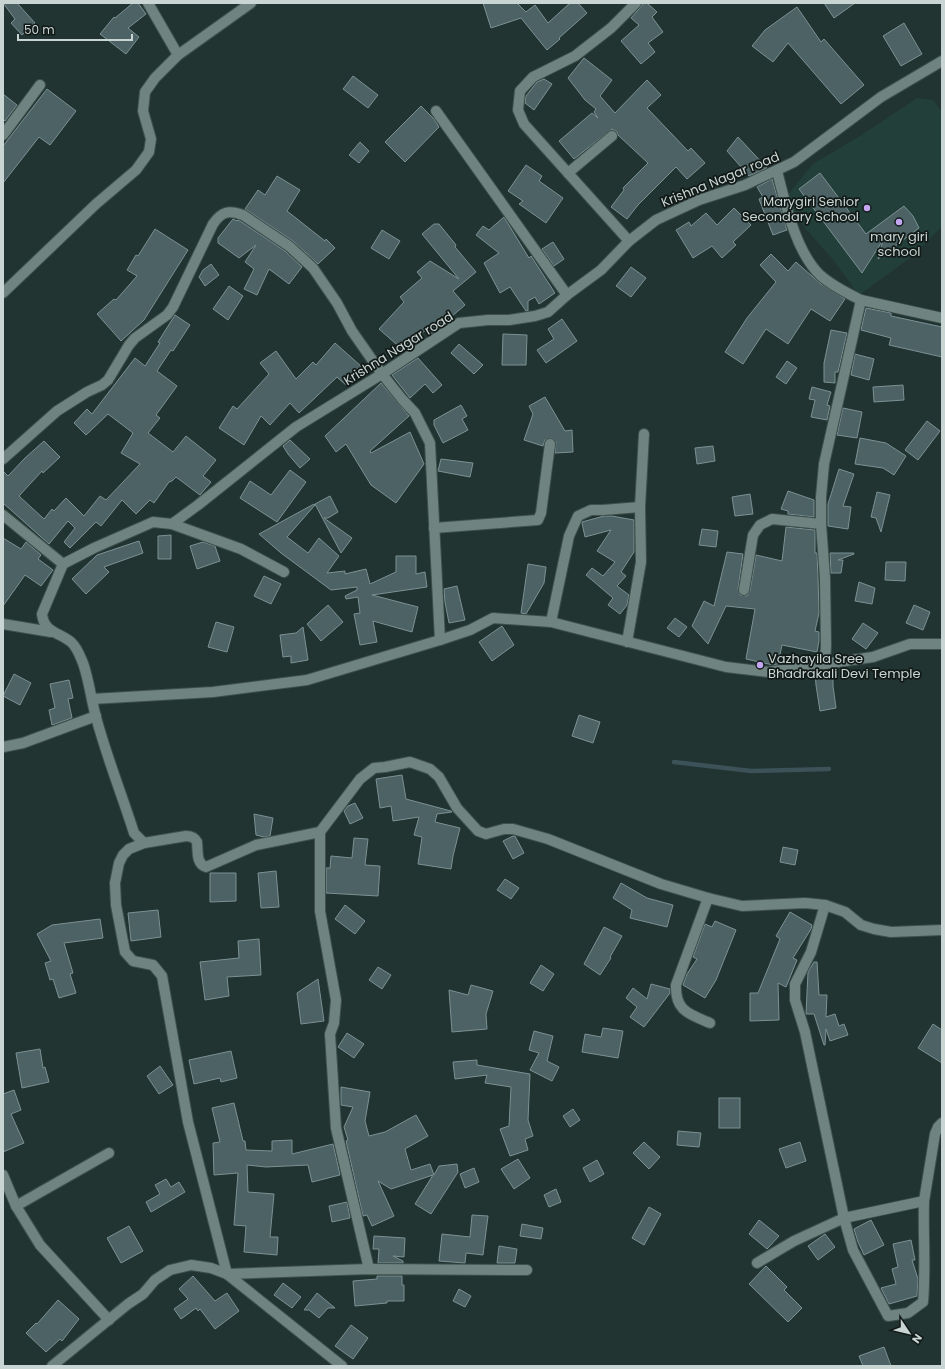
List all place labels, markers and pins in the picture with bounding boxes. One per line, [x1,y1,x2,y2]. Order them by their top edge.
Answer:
place label: Marygiri Senior Secondary School [742,192,859,226]
marker: Marygiri Senior Secondary School [862,203,872,213]
marker: mary giri school [894,217,904,227]
place label: mary giri school [870,227,928,261]
place label: Vazhayila Sree Bhadrakali Devi Temple [768,649,921,683]
marker: Vazhayila Sree Bhadrakali Devi Temple [755,660,765,670]

